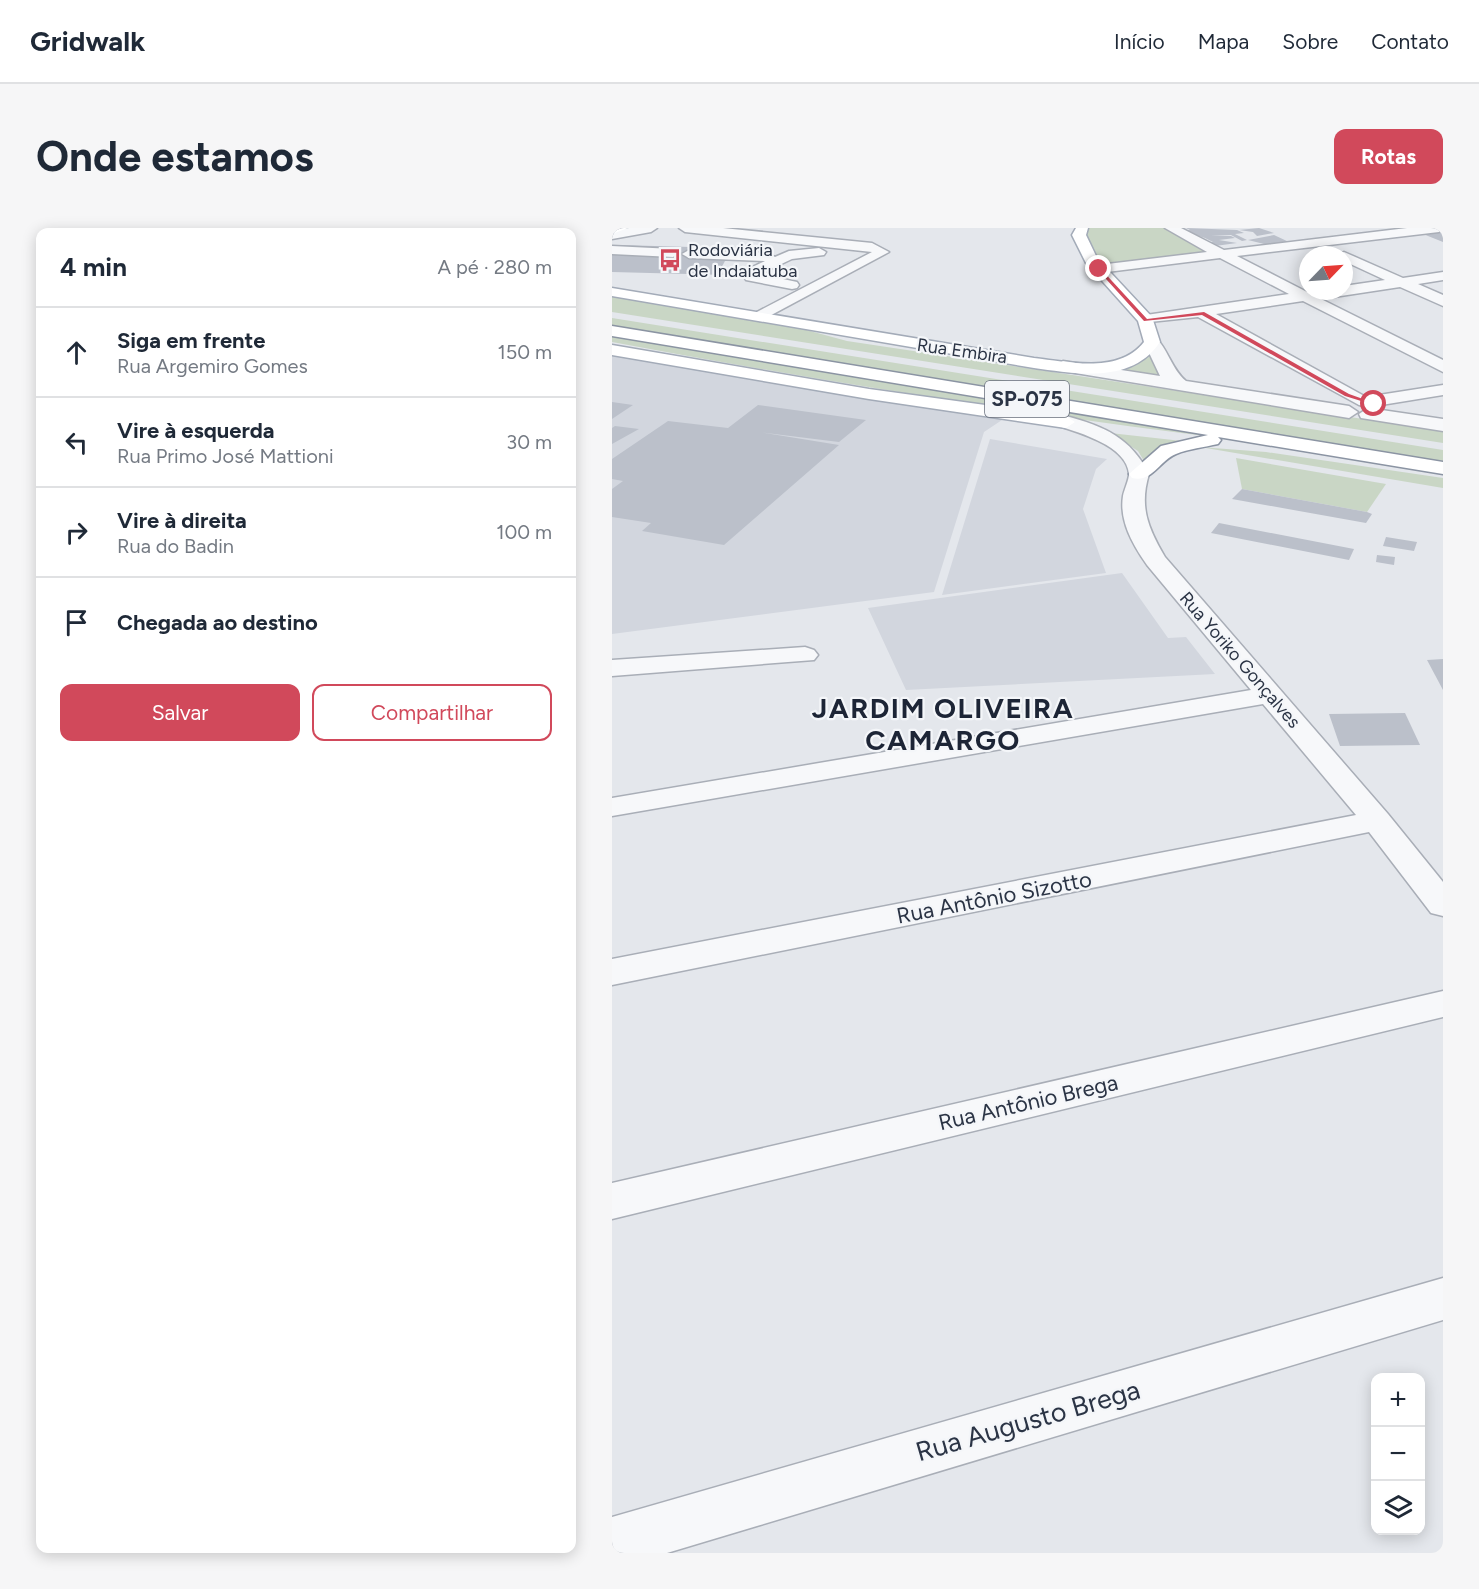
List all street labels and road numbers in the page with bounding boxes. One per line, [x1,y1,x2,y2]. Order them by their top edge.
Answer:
street label: Rua Embira [915,334,1009,368]
road number: SP-075 [985,381,1069,417]
street label: Rua Yoriko Gonçalves [1175,587,1305,733]
street label: Rua Antônio Sizotto [894,865,1094,930]
street label: Rua Antônio Brega [936,1069,1121,1136]
street label: Rua Augusto Brega [912,1373,1144,1468]

